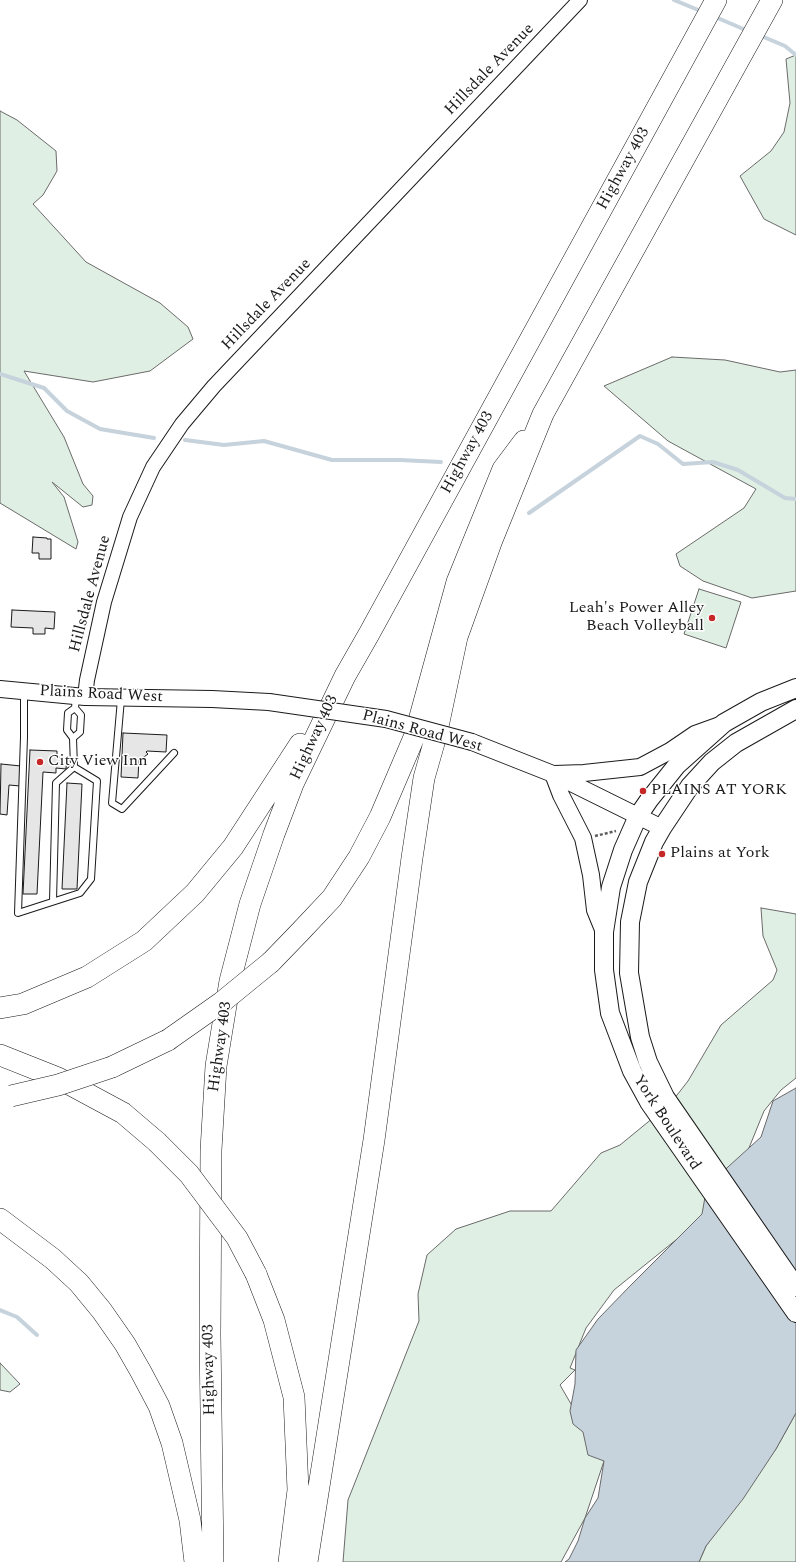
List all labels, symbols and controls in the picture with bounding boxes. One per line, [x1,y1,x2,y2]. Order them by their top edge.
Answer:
street label: Hillsdale Avenue [441,20,539,120]
street label: Highway 403 [594,124,654,214]
street label: Hillsdale Avenue [218,255,316,355]
street label: Highway 403 [438,408,498,498]
street label: Hillsdale Avenue [66,533,116,655]
place label: Leah's Power Alley Beach Volleyball [569,599,704,637]
marker: Leah's Power Alley Beach Volleyball [707,613,717,623]
street label: Plains Road West [39,682,163,708]
street label: Highway 403 [287,693,343,783]
street label: Plains Road West [360,707,484,757]
place label: City View Inn [48,752,147,772]
marker: City View Inn [35,757,45,767]
place label: PLAINS AT YORK [651,781,787,801]
marker: PLAINS AT YORK [638,786,648,796]
place label: Plains at York [670,844,770,864]
marker: Plains at York [657,849,667,859]
street label: Highway 403 [205,1001,237,1093]
street label: York Boulevard [628,1072,704,1174]
street label: Highway 403 [200,1324,220,1416]

